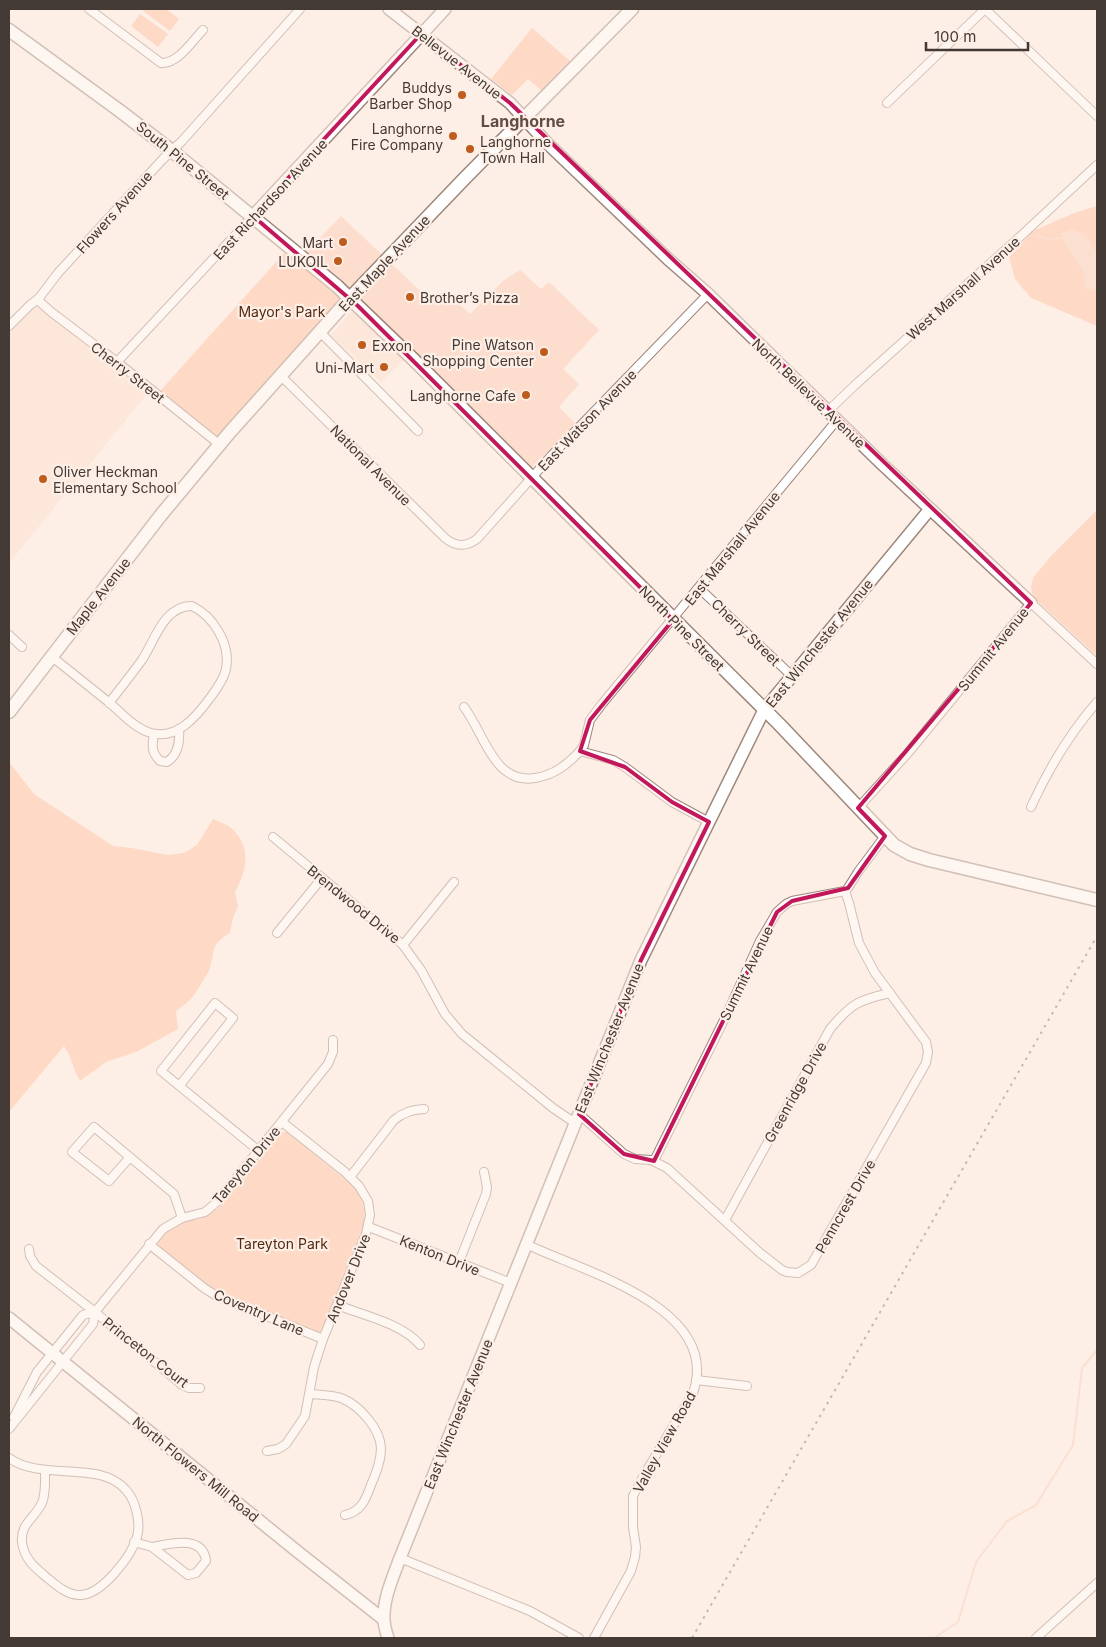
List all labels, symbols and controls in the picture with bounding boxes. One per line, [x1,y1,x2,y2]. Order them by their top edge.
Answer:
scale bar [926,20,1028,52]
street label: Bellevue Avenue [409,22,505,102]
text: 100 m [934,27,976,46]
place label: Buddys Barber Shop [369,79,452,112]
marker: Buddys Barber Shop [456,89,468,101]
district label: Langhorne [481,111,565,131]
street label: South Pine Street [133,117,233,203]
place label: Langhorne Fire Company [351,120,443,153]
marker: Langhorne Fire Company [447,130,459,142]
place label: Langhorne Town Hall [480,133,551,166]
street label: East Richardson Avenue [209,135,331,263]
marker: Langhorne Town Hall [464,143,476,155]
street label: Flowers Avenue [73,167,155,257]
street label: East Maple Avenue [335,211,433,315]
street label: West Marshall Avenue [903,233,1023,343]
place label: Mart [302,234,333,251]
marker: Mart [337,236,349,248]
place label: LUKOIL [278,253,328,270]
marker: LUKOIL [332,255,344,267]
place label: Brother’s Pizza [420,289,519,306]
marker: Brother’s Pizza [404,291,416,303]
park label: Mayor's Park [238,303,326,320]
street label: North Bellevue Avenue [749,335,869,451]
place label: Pine Watson Shopping Center [422,336,534,369]
place label: Exxon [372,337,412,354]
street label: Cherry Street [88,338,169,406]
marker: Exxon [356,339,368,351]
marker: Pine Watson Shopping Center [538,346,550,358]
place label: Uni-Mart [315,359,374,376]
marker: Uni-Mart [378,361,390,373]
street label: East Watson Avenue [534,366,640,474]
place label: Langhorne Cafe [410,387,516,404]
marker: Langhorne Cafe [520,389,532,401]
street label: National Avenue [327,421,415,509]
place label: Oliver Heckman Elementary School [53,463,177,496]
marker: Oliver Heckman Elementary School [37,473,49,485]
street label: East Marshall Avenue [681,488,783,608]
street label: Maple Avenue [62,554,134,638]
street label: East Winchester Avenue [762,575,876,711]
street label: North Pine Street [636,582,728,674]
street label: Cherry Street [708,595,784,669]
street label: Summit Avenue [954,604,1032,694]
street label: Brendwood Drive [304,861,404,947]
street label: Summit Avenue [716,923,776,1023]
street label: East Winchester Avenue [571,960,647,1116]
street label: Greenridge Drive [760,1038,830,1146]
street label: Tareyton Drive [208,1123,284,1207]
street label: Penncrest Drive [811,1156,879,1256]
street label: Andover Drive [322,1231,374,1325]
street label: Kenton Drive [397,1231,483,1279]
park label: Tareyton Park [236,1235,328,1252]
street label: Coventry Lane [211,1285,307,1339]
street label: Princeton Court [100,1313,193,1391]
street label: East Winchester Avenue [420,1336,496,1492]
street label: Valley View Road [629,1388,699,1496]
street label: North Flowers Mill Road [129,1413,263,1525]

